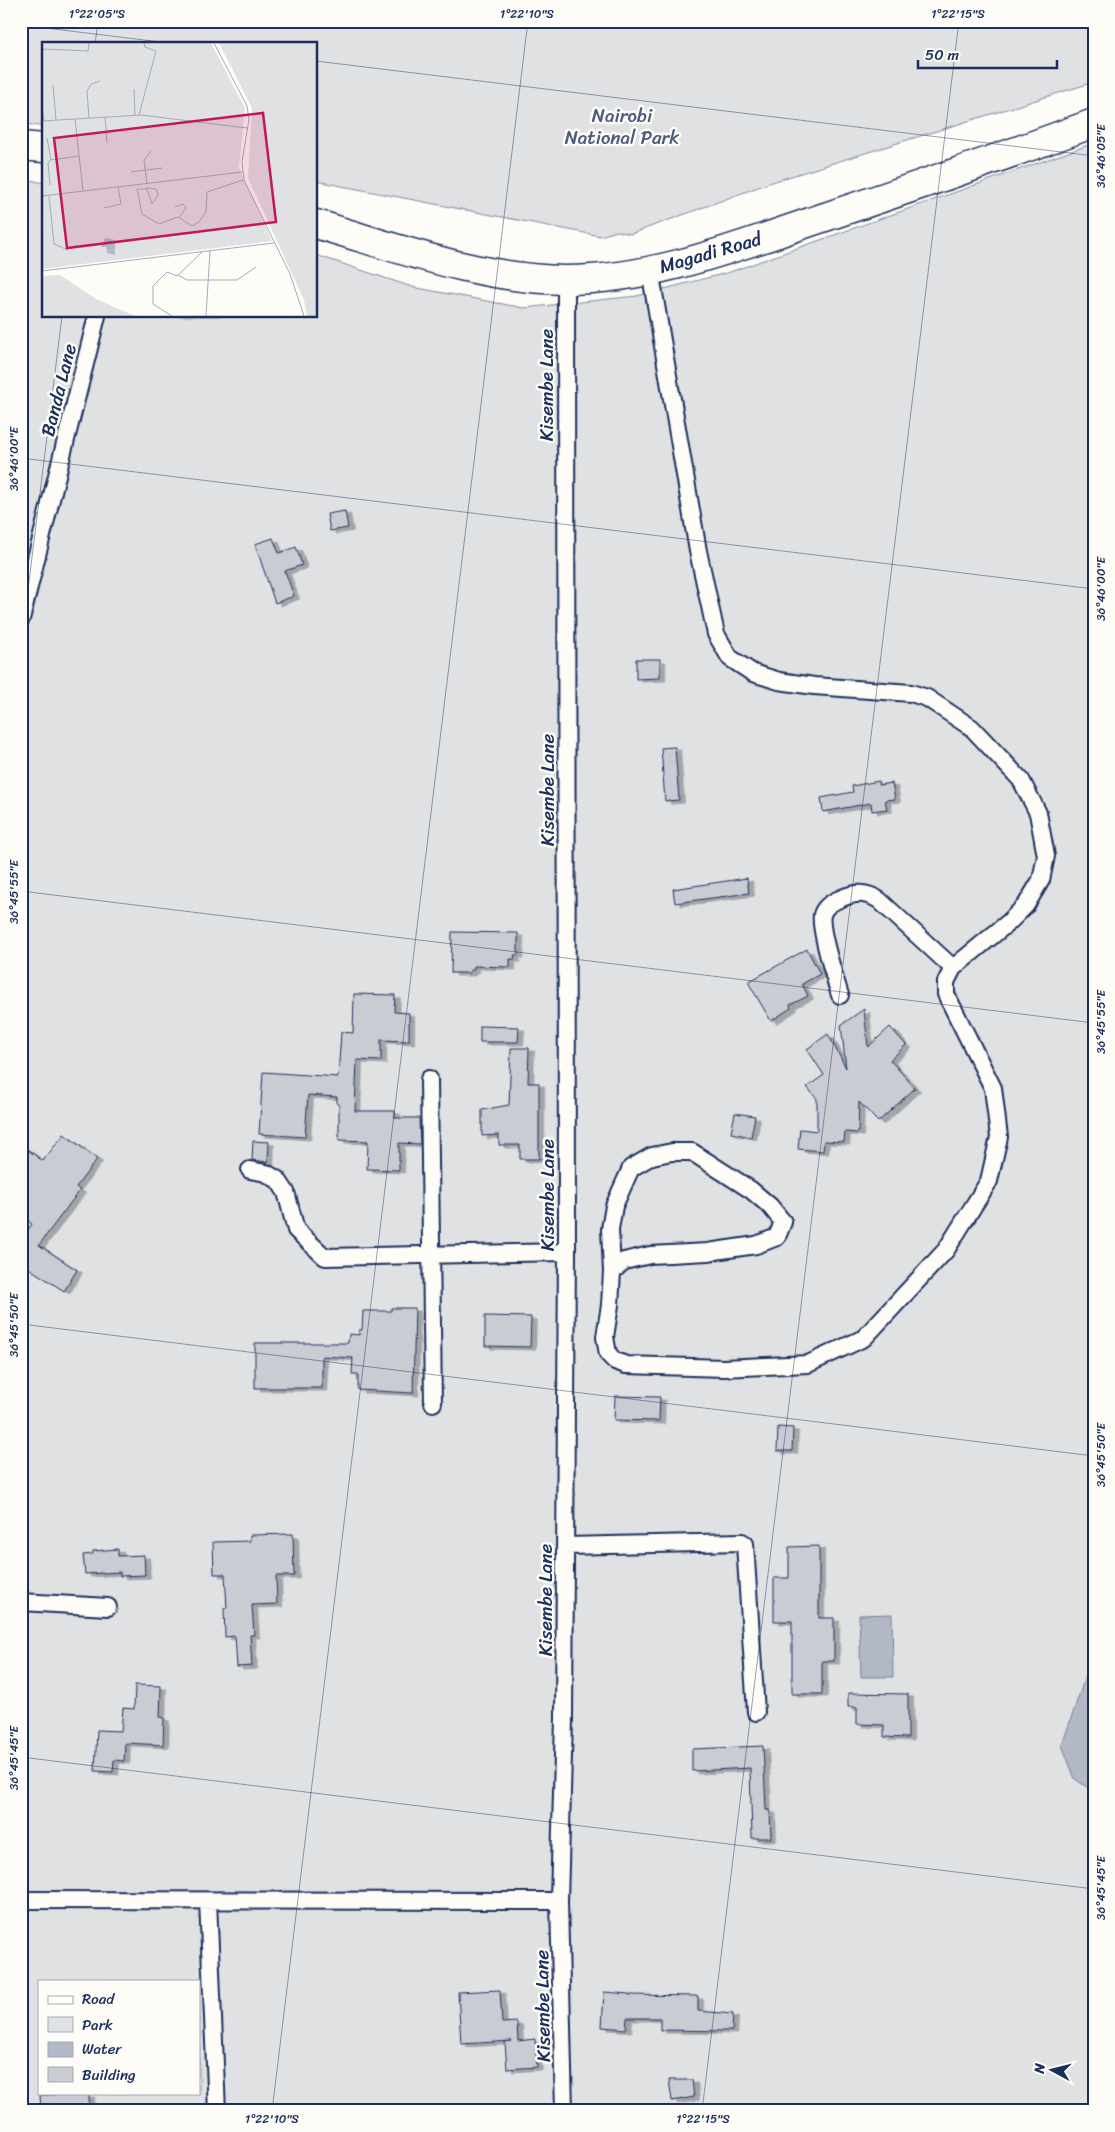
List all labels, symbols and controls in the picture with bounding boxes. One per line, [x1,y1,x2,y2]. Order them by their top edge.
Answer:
text: 1°22'05"S [69,3,125,25]
text: 1°22'10"S [500,3,554,25]
text: 1°22'15"S [931,3,985,25]
scale bar [918,38,1056,70]
inset map [42,42,318,318]
text: 50 m [925,42,960,68]
park label: Nairobi National Park [565,99,679,154]
text: 36°46'05"E [1090,123,1112,188]
street label: Magadi Road [655,222,767,283]
street label: Kisembe Lane [530,329,563,441]
street label: Banda Lane [31,340,86,440]
text: 36°46'00"E [3,426,25,491]
text: 36°46'00"E [1090,556,1112,621]
street label: Kisembe Lane [531,734,564,846]
text: 36°45'55"E [3,859,25,924]
text: 36°45'55"E [1090,989,1112,1054]
street label: Kisembe Lane [531,1139,564,1251]
text: 36°45'50"E [3,1291,25,1357]
text: 36°45'50"E [1090,1421,1112,1487]
street label: Kisembe Lane [529,1544,562,1656]
text: 36°45'45"E [3,1725,25,1790]
text: 36°45'45"E [1090,1855,1112,1920]
street label: Kisembe Lane [525,1949,560,2063]
legend [38,1980,200,2094]
text: Road [82,1986,115,2012]
text: Park [82,2012,113,2038]
text: Water [82,2036,122,2062]
north arrow [1028,2044,1078,2094]
text: Building [82,2062,136,2088]
text: N [1026,2062,1053,2076]
text: 1°22'10"S [245,2108,299,2130]
text: 1°22'15"S [676,2108,730,2130]

